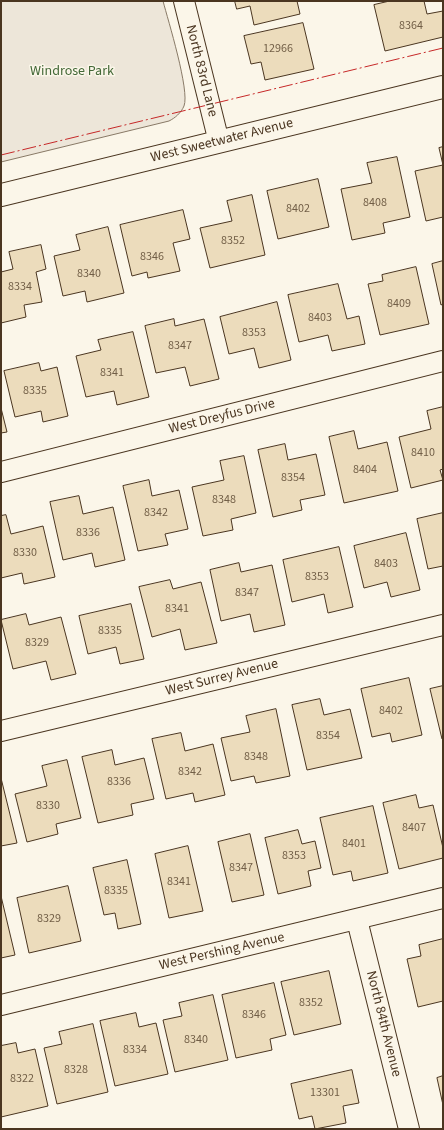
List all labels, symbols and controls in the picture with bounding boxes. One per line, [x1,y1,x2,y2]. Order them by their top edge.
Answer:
house number: 8364 [399,19,423,33]
street label: North 83rd Lane [181,23,221,119]
house number: 12966 [263,42,293,56]
park label: Windrose Park [30,64,114,80]
street label: West Sweetwater Avenue [149,115,295,167]
house number: 8408 [363,196,387,210]
house number: 8402 [286,202,310,216]
house number: 8352 [221,234,245,248]
house number: 8346 [140,250,164,264]
house number: 8340 [77,267,101,281]
house number: 8334 [8,280,32,294]
house number: 8409 [387,297,411,311]
house number: 8403 [308,311,332,325]
house number: 8353 [242,326,266,340]
house number: 8347 [168,339,192,353]
house number: 8341 [100,366,124,380]
house number: 8335 [23,384,47,398]
street label: West Dreyfus Drive [167,396,277,438]
house number: 8410 [411,446,435,460]
house number: 8404 [353,463,377,477]
house number: 8354 [281,471,305,485]
house number: 8348 [212,493,236,507]
house number: 8342 [144,506,168,520]
house number: 8336 [76,526,100,540]
house number: 8330 [13,546,37,560]
house number: 8403 [374,557,398,571]
house number: 8353 [305,570,329,584]
house number: 8347 [235,586,259,600]
house number: 8341 [165,602,189,616]
house number: 8335 [98,624,122,638]
house number: 8329 [25,636,49,650]
street label: West Surrey Avenue [164,656,280,700]
house number: 8402 [379,704,403,718]
house number: 8354 [316,729,340,743]
house number: 8348 [244,750,268,764]
house number: 8342 [178,765,202,779]
house number: 8336 [107,775,131,789]
house number: 8330 [36,799,60,813]
house number: 8407 [402,821,426,835]
house number: 8401 [342,837,366,851]
house number: 8353 [282,849,306,863]
house number: 8347 [229,861,253,875]
house number: 8341 [167,875,191,889]
house number: 8335 [104,884,128,898]
house number: 8329 [37,912,61,926]
street label: West Pershing Avenue [158,929,286,975]
street label: North 84th Avenue [362,969,404,1079]
house number: 8352 [299,996,323,1010]
house number: 8346 [242,1008,266,1022]
house number: 8340 [184,1033,208,1047]
house number: 8334 [123,1043,147,1057]
house number: 8328 [64,1063,88,1077]
house number: 8322 [10,1072,34,1086]
house number: 13301 [310,1086,340,1100]

